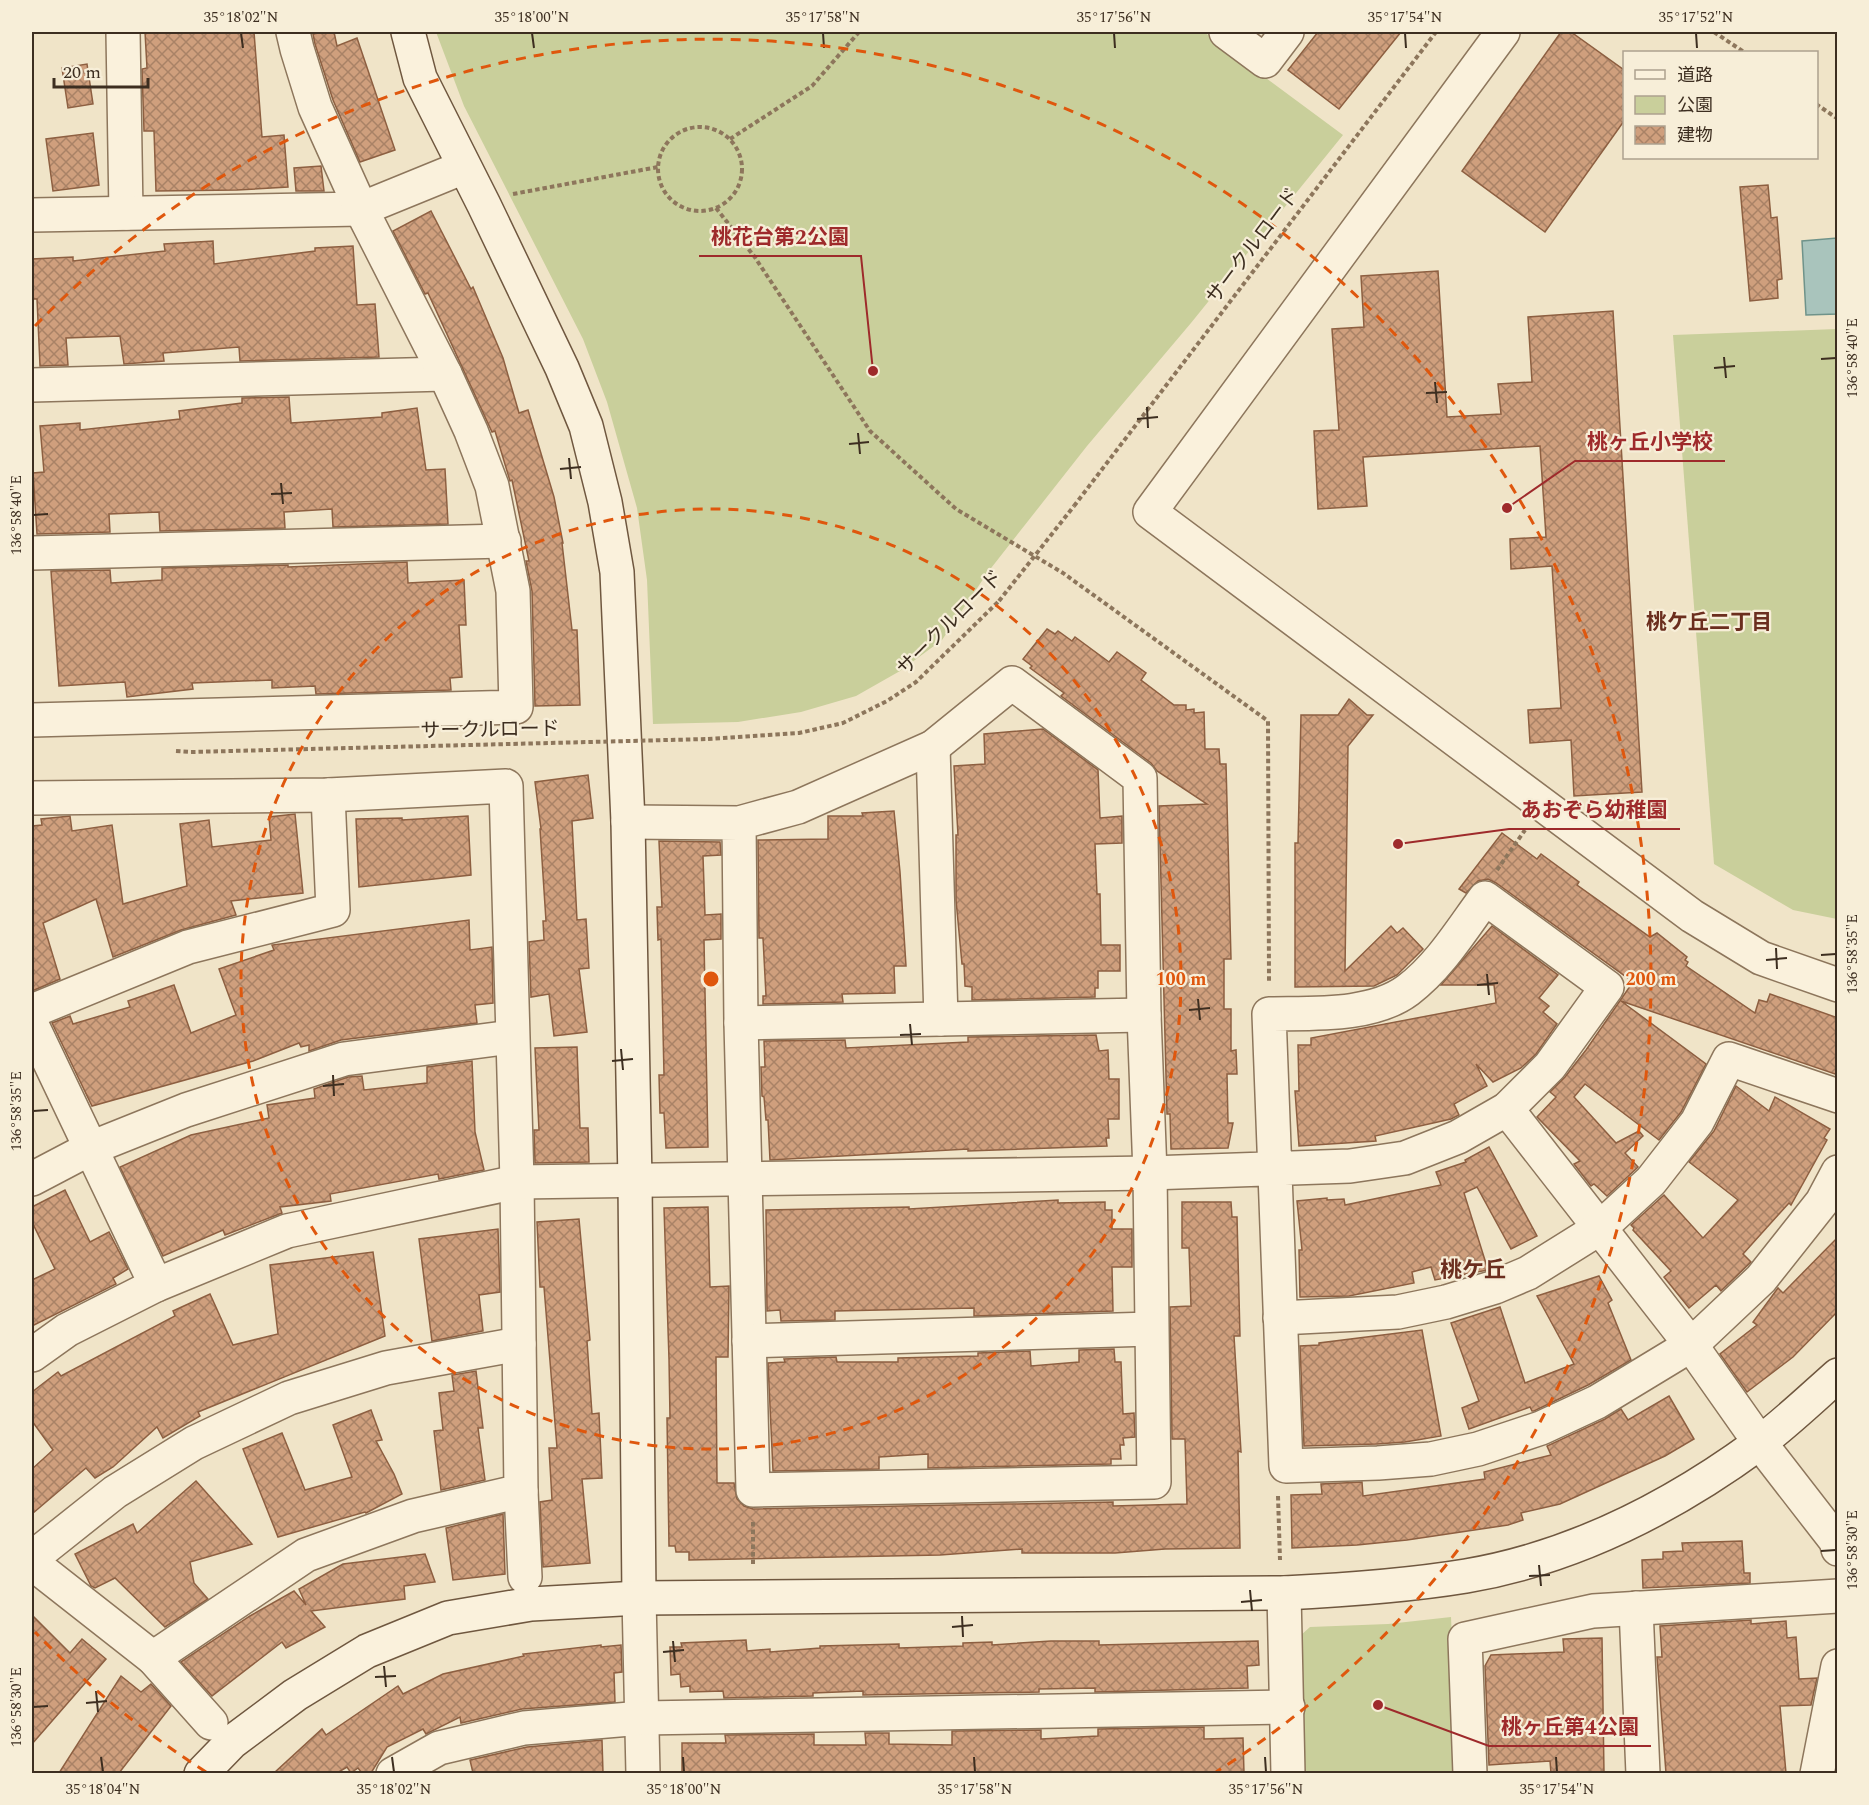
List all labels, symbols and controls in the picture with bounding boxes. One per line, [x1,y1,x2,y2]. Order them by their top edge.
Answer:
text: 35°18'02"N [204,6,279,29]
text: 35°18'00"N [495,6,570,29]
text: 35°17'58"N [786,6,861,29]
text: 35°17'56"N [1077,6,1152,29]
text: 35°17'54"N [1368,6,1443,29]
text: 35°17'52"N [1659,6,1734,29]
scale bar [54,51,148,89]
legend [1623,51,1818,159]
text: 20 m [63,59,101,86]
text: 道路 [1677,62,1713,89]
text: 公園 [1677,92,1713,119]
text: 建物 [1677,122,1713,149]
street label: サークルロード [1199,181,1307,311]
callout: 桃花台第2公園 [699,217,861,256]
text: 桃花台第2公園 [711,222,849,254]
text: 136°58'40"E [1841,318,1864,398]
callout: 桃ヶ丘小学校 [1575,422,1725,461]
text: 桃ヶ丘小学校 [1587,427,1713,459]
text: 136°58'40"E [5,475,28,555]
street label: サークルロード [890,563,1010,683]
district label: 桃ケ丘二丁目 [1646,607,1772,639]
street label: サークルロード [420,714,560,746]
callout: あおぞら幼稚園 [1509,790,1680,829]
text: あおぞら幼稚園 [1521,795,1668,827]
text: 136°58'35"E [1841,914,1864,994]
text: 100 m [1155,966,1207,993]
text: 200 m [1625,966,1677,993]
centre of rings [701,969,721,989]
text: 136°58'35"E [5,1071,28,1151]
district label: 桃ケ丘 [1440,1254,1506,1287]
text: 136°58'30"E [1841,1510,1864,1590]
text: 136°58'30"E [5,1667,28,1747]
callout: 桃ヶ丘第4公園 [1489,1707,1651,1746]
text: 桃ヶ丘第4公園 [1501,1712,1639,1744]
text: 35°18'04"N [66,1778,141,1801]
text: 35°18'02"N [357,1778,432,1801]
text: 35°18'00"N [647,1778,722,1801]
text: 35°17'58"N [938,1778,1013,1801]
text: 35°17'56"N [1229,1778,1304,1801]
text: 35°17'54"N [1520,1778,1595,1801]

